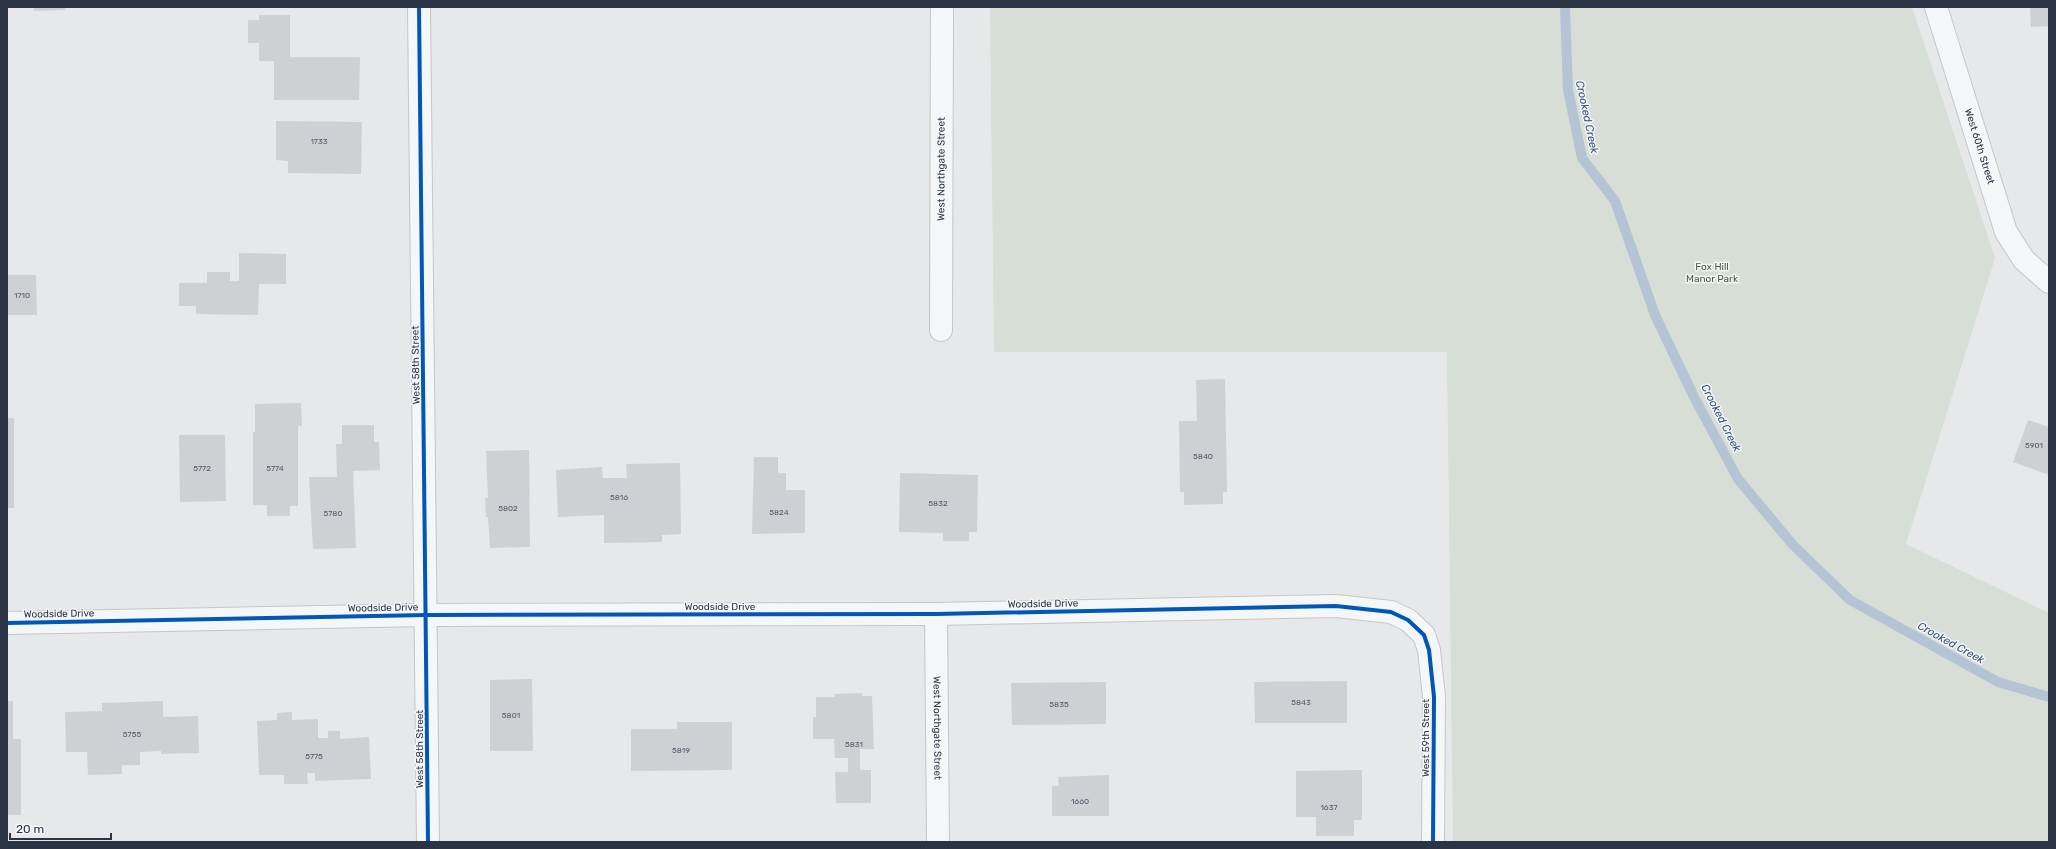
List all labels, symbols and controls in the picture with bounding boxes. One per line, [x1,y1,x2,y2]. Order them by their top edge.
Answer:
water label: Crooked Creek [1573,79,1601,155]
street label: West 60th Street [1962,107,1997,186]
street label: West Northgate Street [935,117,948,221]
house number: 1733 [310,137,328,146]
park label: Fox Hill Manor Park [1686,261,1739,285]
house number: 1710 [14,291,30,300]
street label: West 58th Street [409,326,423,404]
water label: Crooked Creek [1698,382,1744,454]
house number: 5901 [2025,441,2043,450]
house number: 5840 [1193,452,1213,461]
house number: 5772 [193,464,211,473]
house number: 5774 [266,464,284,473]
house number: 5816 [610,493,628,502]
house number: 5832 [928,499,948,508]
house number: 5802 [498,504,518,513]
house number: 5824 [769,508,789,517]
house number: 5780 [323,509,343,518]
street label: Woodside Drive [1007,597,1079,611]
street label: Woodside Drive [347,601,419,615]
street label: Woodside Drive [685,601,756,613]
street label: Woodside Drive [23,607,95,621]
water label: Crooked Creek [1915,619,1987,667]
street label: West Northgate Street [931,676,943,780]
house number: 5843 [1291,698,1311,707]
street label: West 59th Street [1420,699,1432,777]
house number: 5835 [1049,700,1069,709]
street label: West 58th Street [414,710,426,788]
house number: 5801 [502,711,520,720]
house number: 5755 [123,730,141,739]
house number: 5831 [845,740,863,749]
house number: 5819 [672,746,690,755]
house number: 5775 [305,752,323,761]
house number: 1660 [1071,797,1089,806]
house number: 1637 [1320,803,1338,812]
scale bar [10,815,111,841]
text: 20 m [16,822,44,836]

